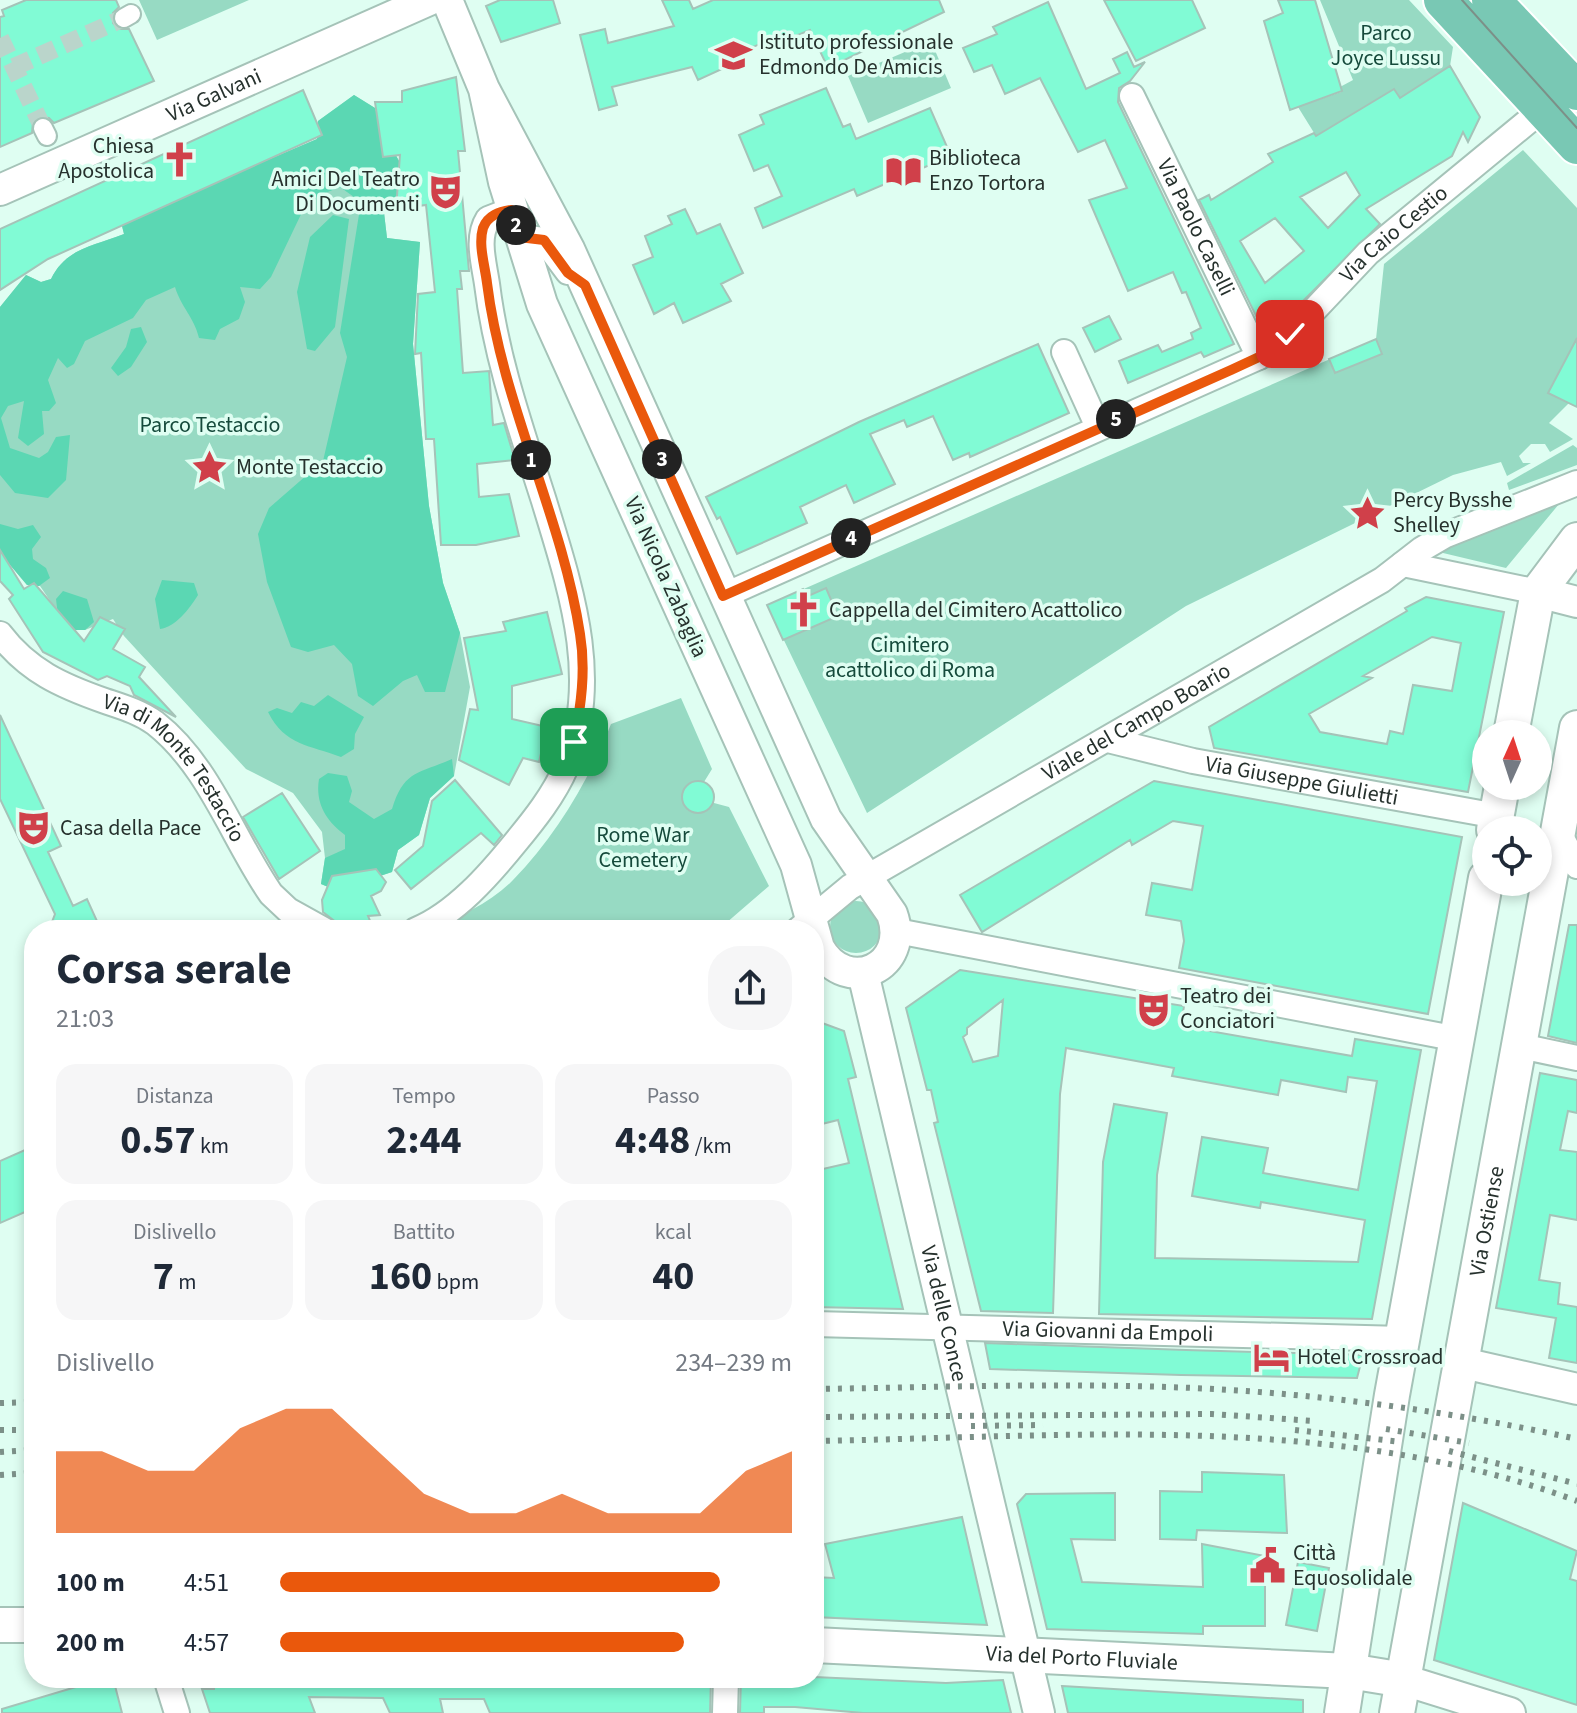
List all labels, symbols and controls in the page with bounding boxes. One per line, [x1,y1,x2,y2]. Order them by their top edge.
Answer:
park label: Parco Joyce Lussu [1331,17,1441,74]
place label: Istituto professionale Edmondo De Amicis [759,26,953,83]
school or university icon: Istituto professionale Edmondo De Amicis [714,36,752,74]
street label: Via Galvani [161,60,267,130]
place label: Chiesa Apostolica [58,130,154,187]
church icon: Chiesa Apostolica [161,140,199,178]
place label: Biblioteca Enzo Tortora [929,142,1045,199]
library icon: Biblioteca Enzo Tortora [884,152,922,190]
street label: Via Paolo Caselli [1149,153,1243,301]
place label: Amici Del Teatro Di Documenti [272,163,420,220]
theatre icon: Amici Del Teatro Di Documenti [427,173,465,211]
street label: Via Caio Cestio [1332,177,1455,290]
pin: 2 [496,205,536,245]
text: 2 [510,209,522,241]
pin [1256,300,1324,368]
icon: check [1268,312,1312,356]
pin: 5 [1096,399,1136,439]
text: 5 [1110,403,1122,435]
park label: Parco Testaccio [140,409,280,441]
pin: 3 [642,439,682,479]
pin: 1 [511,440,551,480]
text: 3 [656,443,668,475]
text: 1 [525,444,537,476]
place icon: Monte Testaccio [191,448,229,486]
place label: Monte Testaccio [236,451,383,483]
place label: Percy Bysshe Shelley [1393,484,1512,541]
street label: Via Nicola Zabaglia [616,491,716,663]
place icon: Percy Bysshe Shelley [1348,494,1386,532]
pin: 4 [831,518,871,558]
text: 4 [845,522,857,554]
church icon: Cappella del Cimitero Acattolico [784,591,822,629]
place label: Cappella del Cimitero Acattolico [829,594,1122,626]
park label: Cimitero acattolico di Roma [825,629,995,686]
street label: Viale del Campo Boario [1036,655,1237,789]
street label: Via di Monte Testaccio [99,685,253,848]
pin [540,708,608,776]
icon: arrive [552,720,596,764]
north arrow [1472,720,1552,800]
map controls [1472,720,1552,896]
street label: Via Giuseppe Giulietti [1203,747,1401,814]
theatre icon: Casa della Pace [15,809,53,847]
place label: Casa della Pace [60,812,201,844]
button: locate [1472,816,1552,896]
park label: Rome War Cemetery [596,819,690,876]
text: Corsa serale [56,938,292,1001]
button: share [708,946,792,1030]
place label: Teatro dei Conciatori [1180,980,1275,1037]
theatre icon: Teatro dei Conciatori [1135,990,1173,1028]
text: 21:03 [56,1000,114,1037]
text: Distanza [136,1080,214,1112]
text: Tempo [392,1080,456,1112]
text: Passo [647,1080,700,1112]
text: 0.57 [120,1112,196,1169]
text: 2:44 [386,1112,462,1169]
text: 4:48 [615,1112,690,1169]
text: km [196,1130,229,1162]
text: /km [690,1130,732,1162]
street label: Via Ostiense [1461,1163,1513,1279]
text: Dislivello [133,1216,216,1248]
text: Battito [393,1216,455,1248]
text: kcal [655,1216,692,1248]
street label: Via delle Conce [912,1242,976,1385]
text: 7 [153,1248,174,1305]
text: 160 [369,1248,432,1305]
text: 40 [652,1248,694,1305]
text: m [174,1266,197,1298]
text: bpm [432,1266,479,1298]
street label: Via Giovanni da Empoli [1002,1313,1214,1350]
hotel icon: Hotel Crossroad [1252,1338,1290,1376]
place label: Hotel Crossroad [1297,1341,1444,1373]
text: Dislivello [56,1344,155,1381]
text: 234–239 m [675,1344,792,1381]
place label: Città Equosolidale [1293,1537,1412,1594]
public building icon: Città Equosolidale [1248,1547,1286,1585]
text: 100 m [56,1564,125,1601]
text: 4:51 [184,1564,229,1601]
text: 200 m [56,1624,125,1661]
text: 4:57 [184,1624,229,1661]
street label: Via del Porto Fluviale [985,1637,1179,1679]

